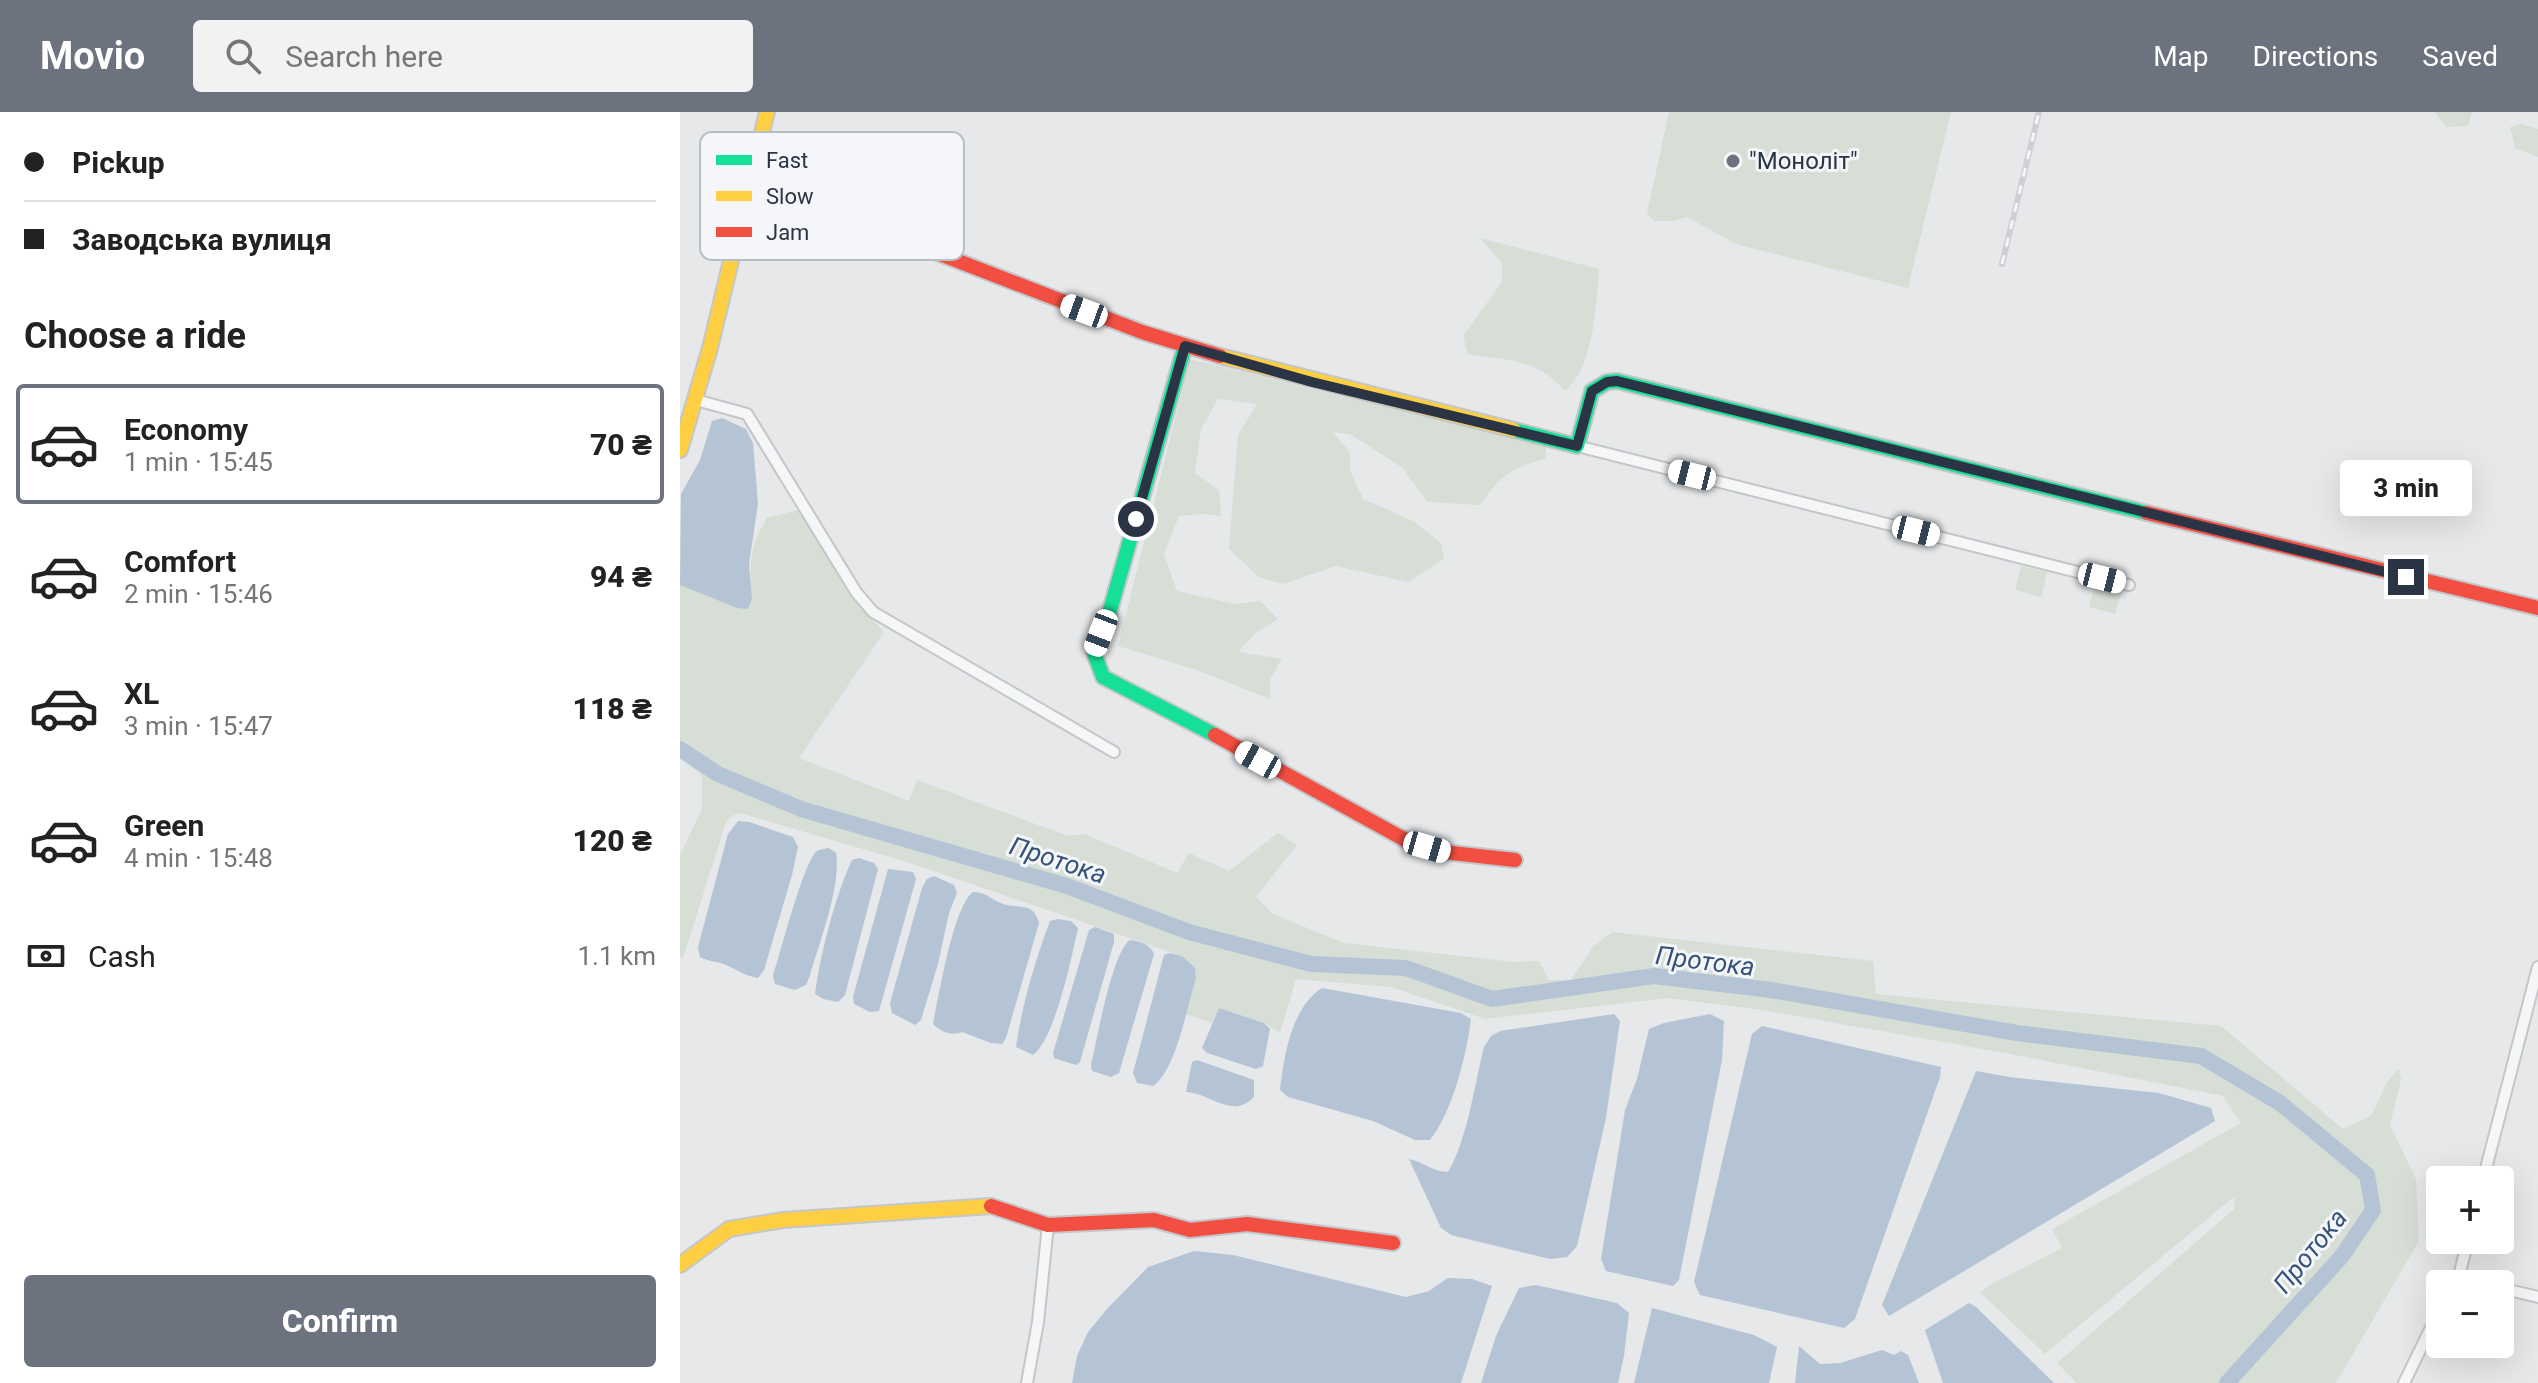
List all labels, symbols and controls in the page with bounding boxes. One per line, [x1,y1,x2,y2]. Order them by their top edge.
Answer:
search box [193,20,753,92]
text: Movio [40,34,145,78]
icon: search [221,34,265,78]
text: Search here [285,39,443,74]
text: Map [2153,40,2209,73]
text: Directions [2253,40,2378,73]
text: Saved [2422,40,2498,73]
legend [700,132,964,260]
text: Pickup [72,145,165,180]
place label: "Моноліт" [1749,147,1858,175]
text: Fast [766,148,808,173]
marker: "Моноліт" [1724,152,1742,170]
text: Slow [766,184,814,209]
text: Jam [766,220,809,245]
text: Заводська вулиця [72,222,332,257]
car [1057,292,1111,330]
text: Choose a ride [24,315,246,357]
icon: car [28,408,100,480]
text: Economy [124,412,248,447]
text: 70 ₴ [590,427,652,462]
text: 1 min · 15:45 [124,447,273,477]
car [1666,458,1718,492]
callout: 3 min [2340,461,2472,517]
text: 3 min [2373,473,2439,503]
route start [1118,501,1154,537]
car [1890,514,1942,548]
icon: car [28,540,100,612]
text: Comfort [124,544,236,579]
text: 94 ₴ [590,559,652,594]
route end [2388,559,2424,595]
car [2076,561,2128,595]
text: 2 min · 15:46 [124,579,273,609]
car [1081,606,1121,660]
icon: car [28,672,100,744]
text: XL [124,676,159,711]
text: 118 ₴ [573,691,652,726]
text: 3 min · 15:47 [124,711,273,741]
car [1231,738,1285,782]
icon: car [28,804,100,876]
text: Green [124,808,204,843]
text: 120 ₴ [573,823,652,858]
car [1401,829,1453,865]
water label: Протока [1006,830,1110,890]
text: 4 min · 15:48 [124,843,273,873]
icon: cash [24,934,68,978]
text: Cash [88,939,156,974]
water label: Протока [1654,940,1756,982]
text: 1.1 km [577,941,656,971]
map controls [2426,1166,2514,1358]
button: + [2426,1166,2514,1254]
water label: Протока [2267,1203,2353,1299]
button: − [2426,1270,2514,1358]
button: Confirm [24,1275,656,1367]

